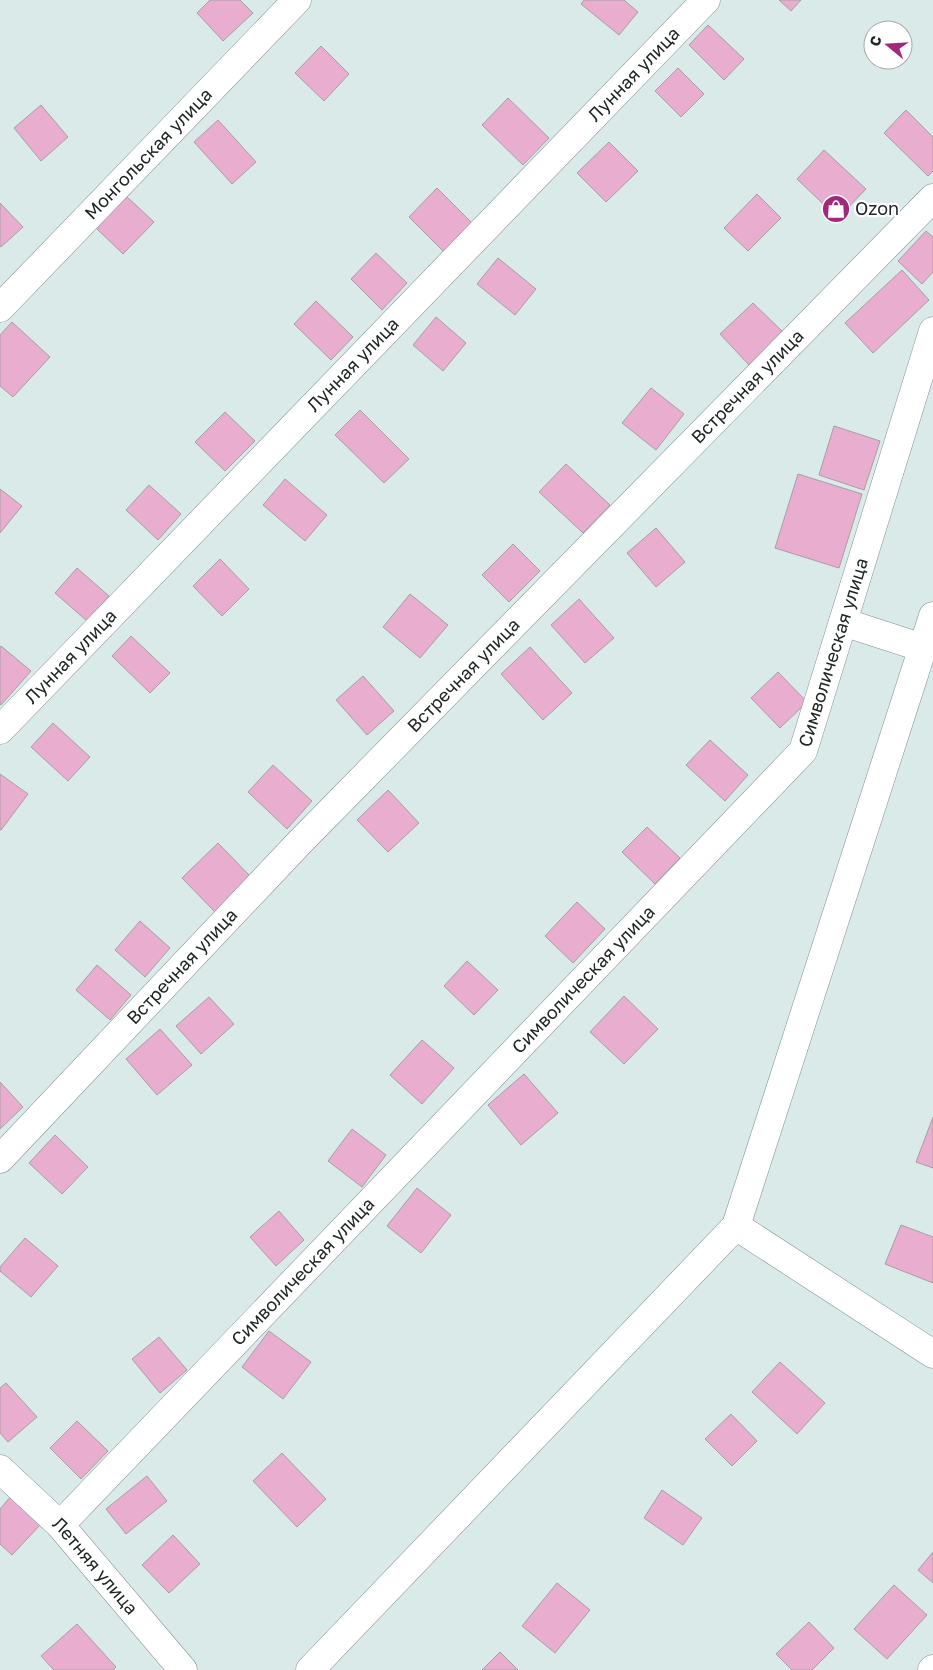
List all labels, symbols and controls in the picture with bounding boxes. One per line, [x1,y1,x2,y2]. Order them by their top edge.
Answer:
north arrow [863,20,913,70]
street label: Лунная улица [583,22,684,125]
text: С [866,33,885,48]
street label: Монгольская улица [80,83,216,223]
shop icon: Ozon [821,194,851,224]
place label: Ozon [855,197,899,219]
street label: Лунная улица [302,312,403,416]
street label: Встречная улица [686,324,808,447]
street label: Символическая улица [793,555,872,749]
street label: Лунная улица [20,604,121,708]
street label: Встречная улица [402,613,524,736]
street label: Символическая улица [507,900,659,1057]
street label: Встречная улица [122,903,241,1028]
street label: Символическая улица [226,1193,378,1350]
street label: Летняя улица [48,1512,143,1619]

